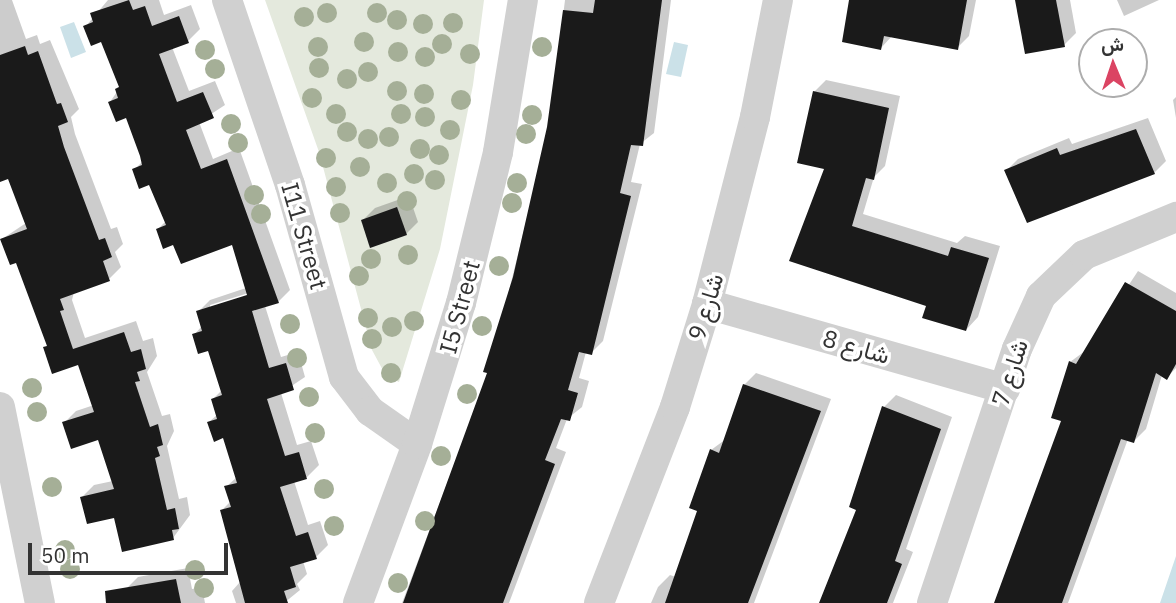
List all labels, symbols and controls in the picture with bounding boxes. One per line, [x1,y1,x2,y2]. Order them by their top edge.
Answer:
north arrow [1078,28,1148,98]
text: ش [1101,32,1124,56]
street label: I11 Street [275,179,333,293]
street label: I5 Street [434,257,486,357]
street label: شارع 9 [682,270,730,344]
street label: شارع 8 [819,324,893,370]
street label: شارع 7 [986,336,1034,410]
scale bar [32,530,231,574]
text: 50 m [41,541,90,569]

